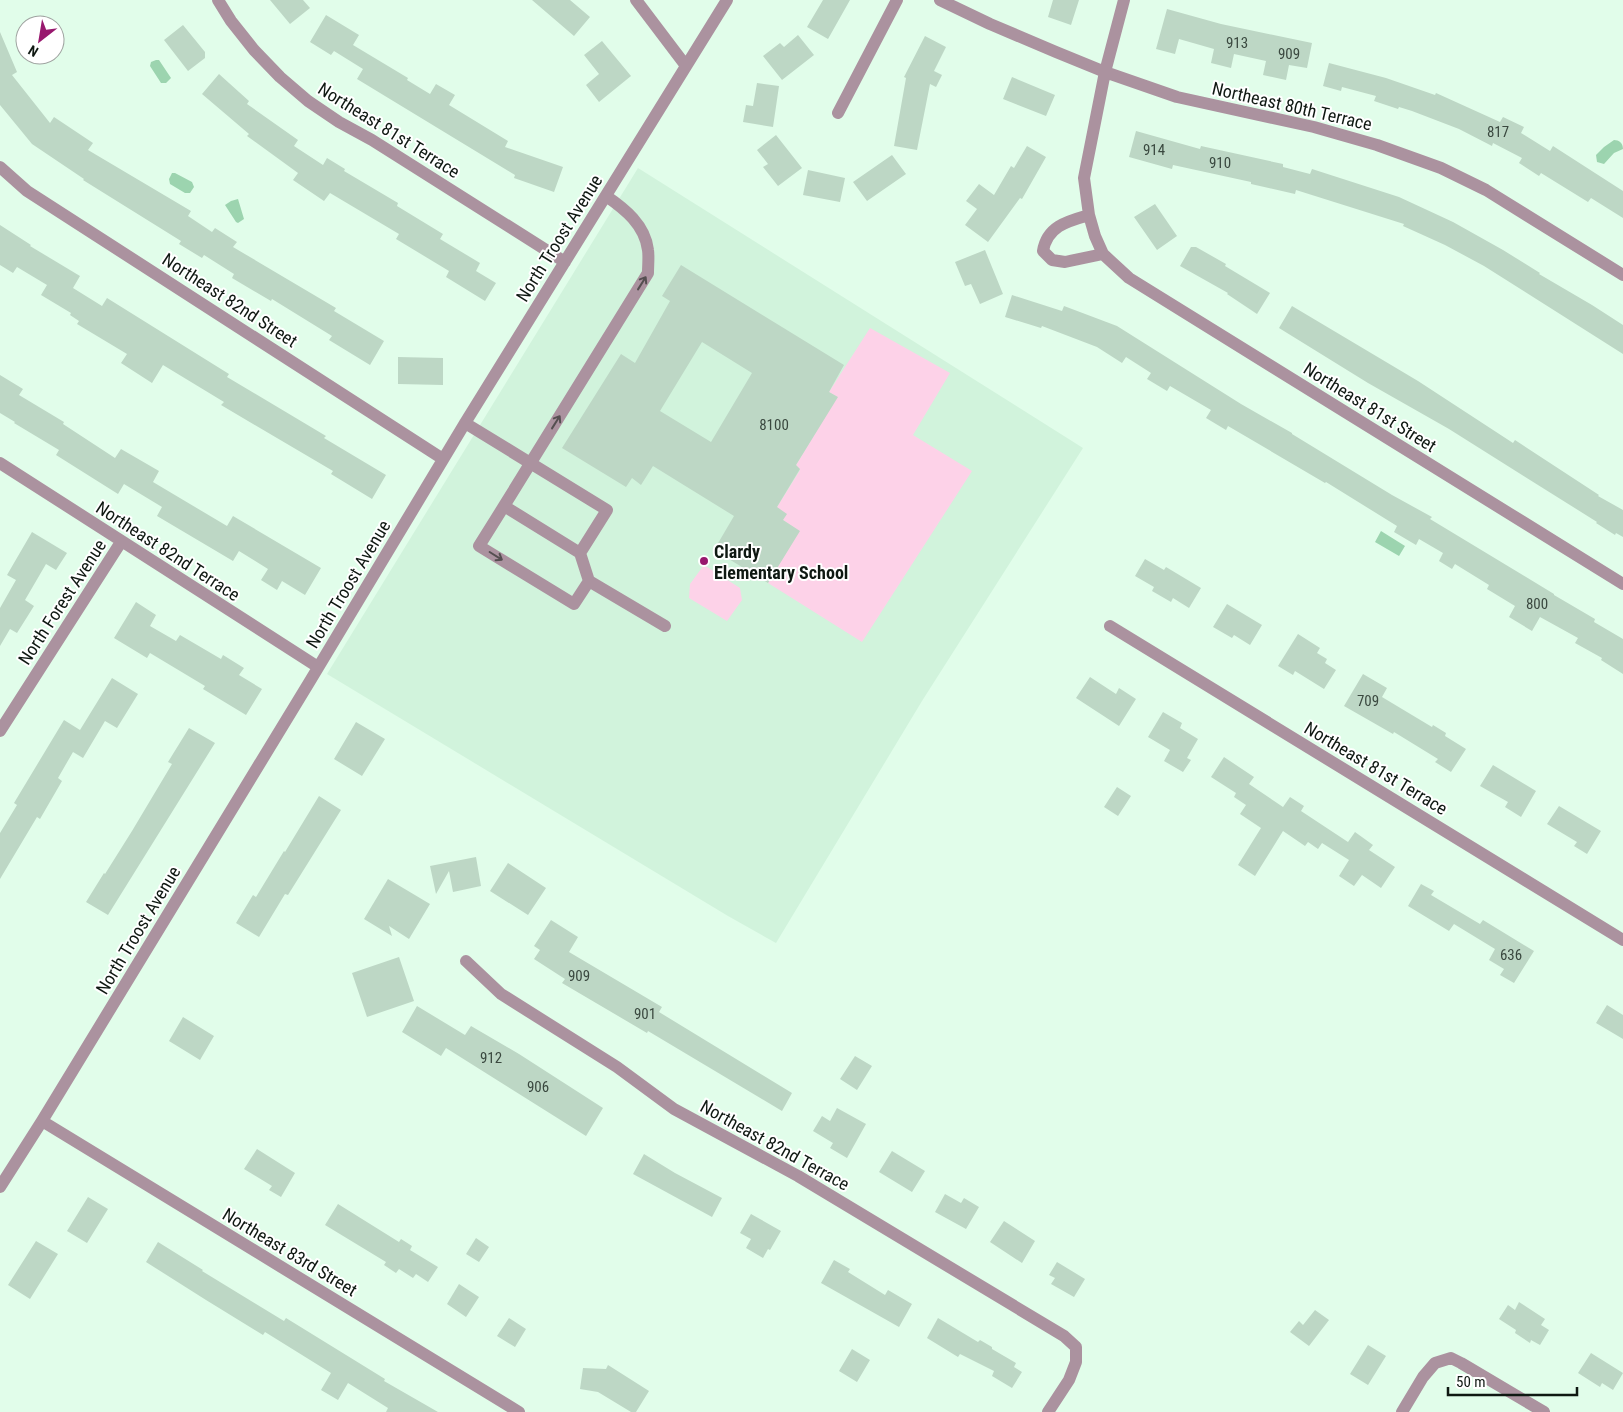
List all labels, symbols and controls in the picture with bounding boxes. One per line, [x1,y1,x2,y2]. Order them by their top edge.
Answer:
north arrow [15,15,65,65]
house number: 913 [1226,34,1248,52]
text: N [26,42,41,60]
house number: 909 [1278,45,1300,63]
street label: Northeast 80th Terrace [1210,77,1374,135]
street label: Northeast 81st Terrace [314,78,464,182]
house number: 817 [1487,123,1509,141]
house number: 914 [1143,141,1165,159]
house number: 910 [1209,154,1231,172]
street label: North Troost Avenue [512,171,606,305]
street label: Northeast 82nd Street [159,249,301,351]
one-way arrow [637,277,647,291]
street label: Northeast 81st Street [1300,358,1440,456]
one-way arrow [552,415,562,429]
house number: 8100 [759,416,789,434]
street label: Northeast 82nd Terrace [92,497,244,605]
street label: North Troost Avenue [302,516,394,652]
street label: North Forest Avenue [14,535,110,669]
place label: Clardy Elementary School [714,541,848,583]
one-way arrow [488,551,502,561]
marker: Clardy Elementary School [698,555,710,567]
house number: 800 [1526,595,1548,613]
house number: 709 [1357,692,1379,710]
street label: Northeast 81st Terrace [1301,717,1451,819]
street label: North Troost Avenue [92,862,184,998]
house number: 636 [1500,946,1522,964]
house number: 909 [568,967,590,985]
house number: 901 [634,1005,656,1023]
house number: 912 [480,1049,502,1067]
house number: 906 [527,1078,549,1096]
street label: Northeast 82nd Terrace [697,1095,853,1195]
street label: Northeast 83rd Street [219,1204,361,1300]
scale bar [1448,1364,1577,1396]
text: 50 m [1456,1373,1486,1391]

